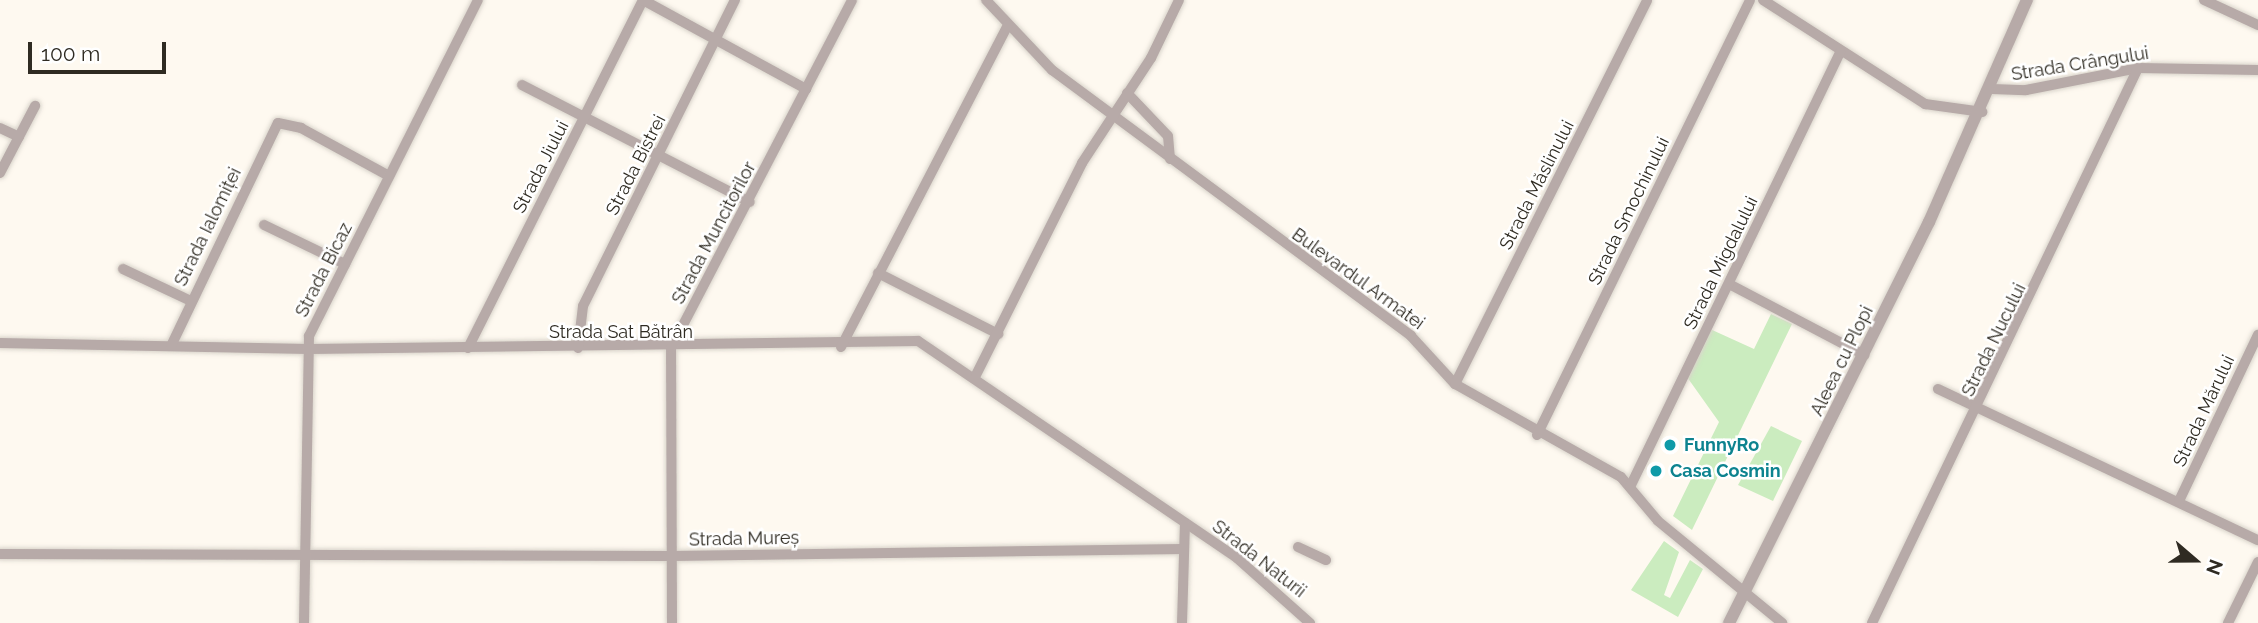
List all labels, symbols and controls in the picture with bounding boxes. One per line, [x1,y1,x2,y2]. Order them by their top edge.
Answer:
scale bar [32,28,170,72]
text: 100 m [41,41,100,66]
street label: Strada Crângului [2010,42,2150,86]
street label: Strada Bistrei [601,111,671,219]
street label: Strada Jiului [508,117,574,217]
street label: Strada Măslinului [1495,117,1579,253]
street label: Strada Smochinului [1584,134,1674,288]
street label: Strada Muncitorilor [667,158,761,308]
street label: Strada Ialomiței [170,164,246,290]
street label: Strada Migdalului [1679,193,1763,333]
street label: Strada Bicaz [291,219,357,321]
street label: Bulevardul Armatei [1287,223,1429,335]
street label: Strada Nucului [1957,280,2031,400]
street label: Aleea cu Plopi [1806,303,1878,419]
street label: Strada Sat Bătrân [549,321,693,343]
street label: Strada Mărului [2169,352,2239,470]
place label: FunnyRo [1684,434,1759,456]
marker: FunnyRo [1662,437,1678,453]
place label: Casa Cosmin [1670,460,1781,482]
marker: Casa Cosmin [1648,463,1664,479]
street label: Strada Naturii [1208,516,1310,602]
north arrow [2160,525,2230,595]
street label: Strada Mureș [689,527,799,551]
text: N [2202,557,2228,578]

